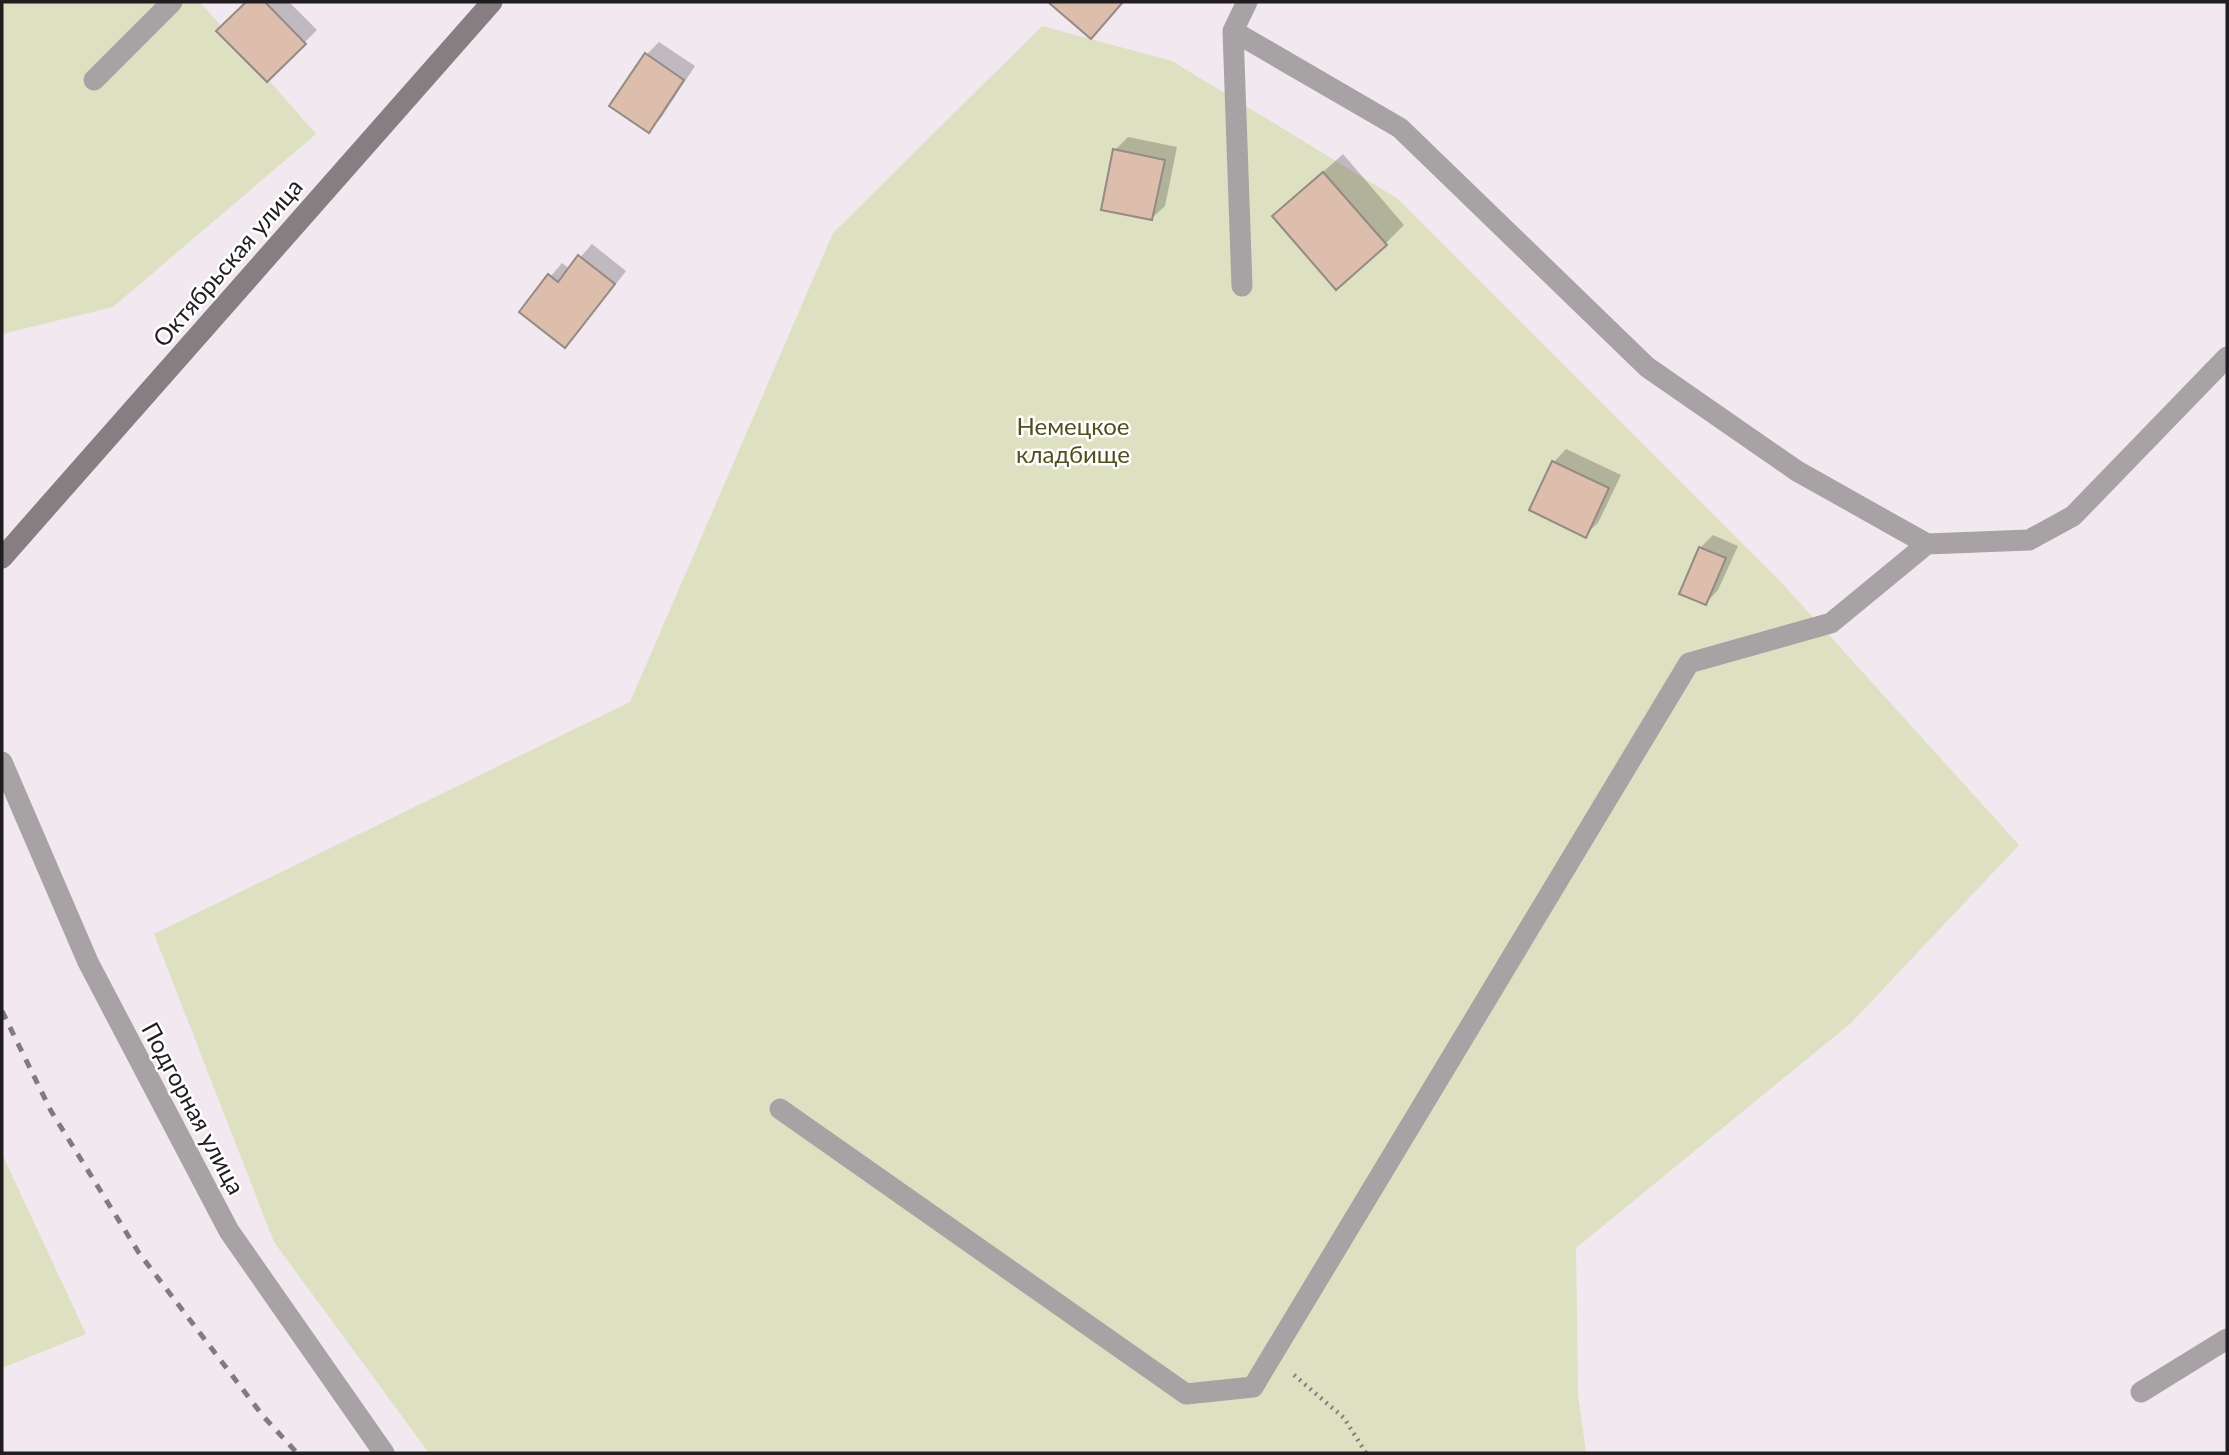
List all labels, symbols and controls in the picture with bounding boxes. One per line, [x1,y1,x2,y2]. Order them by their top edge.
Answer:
street label: Октябрьская улица [146,172,308,352]
park label: Немецкое кладбище [1016,411,1130,468]
street label: Подгорная улица [136,1017,252,1199]

